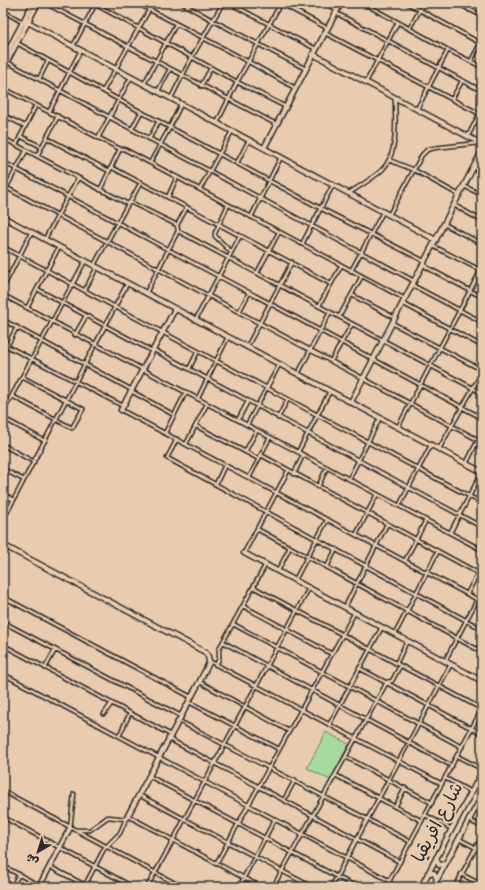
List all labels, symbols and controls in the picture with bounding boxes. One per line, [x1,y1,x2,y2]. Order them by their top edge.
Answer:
street label: شارع افريقيا [407,778,471,868]
north arrow [18,832,58,872]
text: ش [23,849,42,869]

